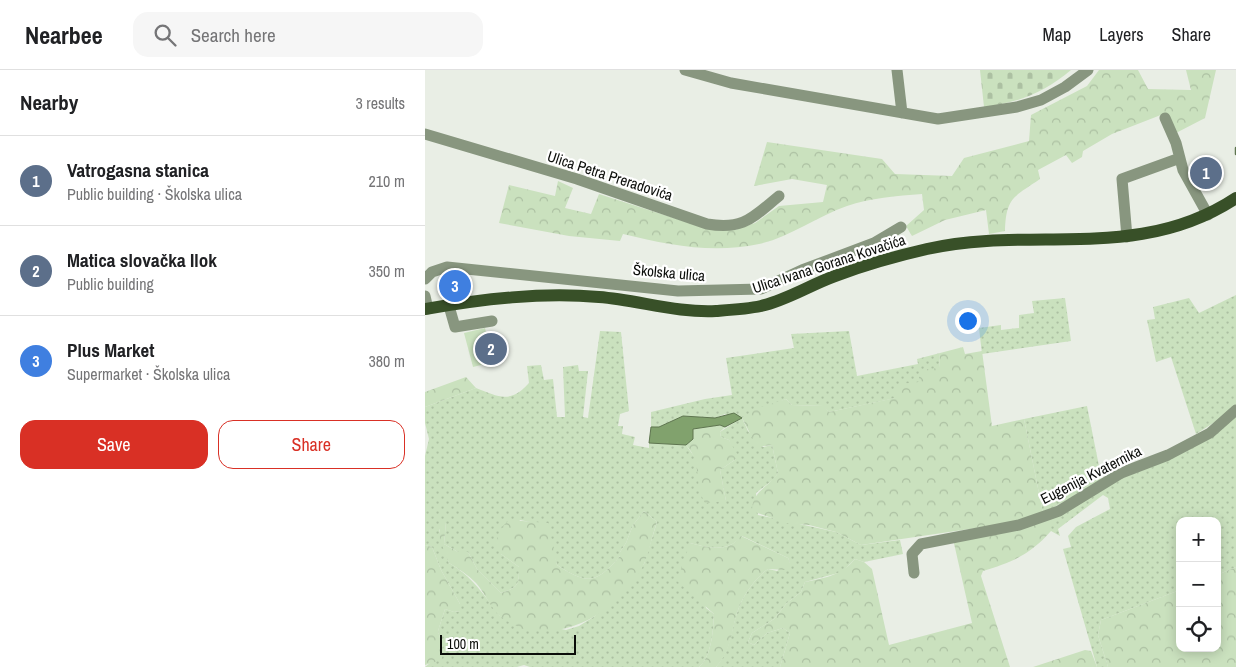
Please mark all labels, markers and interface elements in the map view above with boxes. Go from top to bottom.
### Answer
search box [133,12,483,57]
text: Nearbee [25,19,103,51]
icon: search [151,21,179,49]
text: Search here [191,22,276,48]
text: Map [1043,22,1071,47]
text: Layers [1099,22,1144,47]
text: Share [1172,22,1211,47]
text: Nearby [20,88,78,117]
text: 3 results [355,92,405,114]
street label: Ulica Petra Preradovića [545,145,676,206]
pin: 1 [1190,154,1222,192]
text: Vatrogasna stanica [67,157,209,183]
text: 1 [32,170,40,192]
text: 210 m [369,170,405,192]
text: Public building · Školska ulica [67,183,242,205]
street label: Ulica Ivana Gorana Kovačića [750,229,908,298]
text: Matica slovačka Ilok [67,247,217,273]
street label: Školska ulica [632,259,706,286]
text: 2 [32,260,40,282]
text: 350 m [369,260,405,282]
pin: 3 [439,267,471,305]
text: Public building [67,273,154,295]
your location [955,308,981,334]
pin: 2 [475,330,507,368]
text: Plus Market [67,337,154,363]
text: 3 [32,350,40,372]
text: 380 m [369,350,405,372]
text: Supermarket · Školska ulica [67,363,230,385]
button: Save [20,420,208,469]
button: Share [218,420,405,469]
street label: Eugenija Kvaternika [1037,440,1145,509]
map controls [1176,517,1221,652]
button: + [1176,517,1221,562]
button: − [1176,562,1221,607]
button: locate [1176,607,1221,652]
scale bar [440,632,576,655]
text: 100 m [447,635,479,653]

